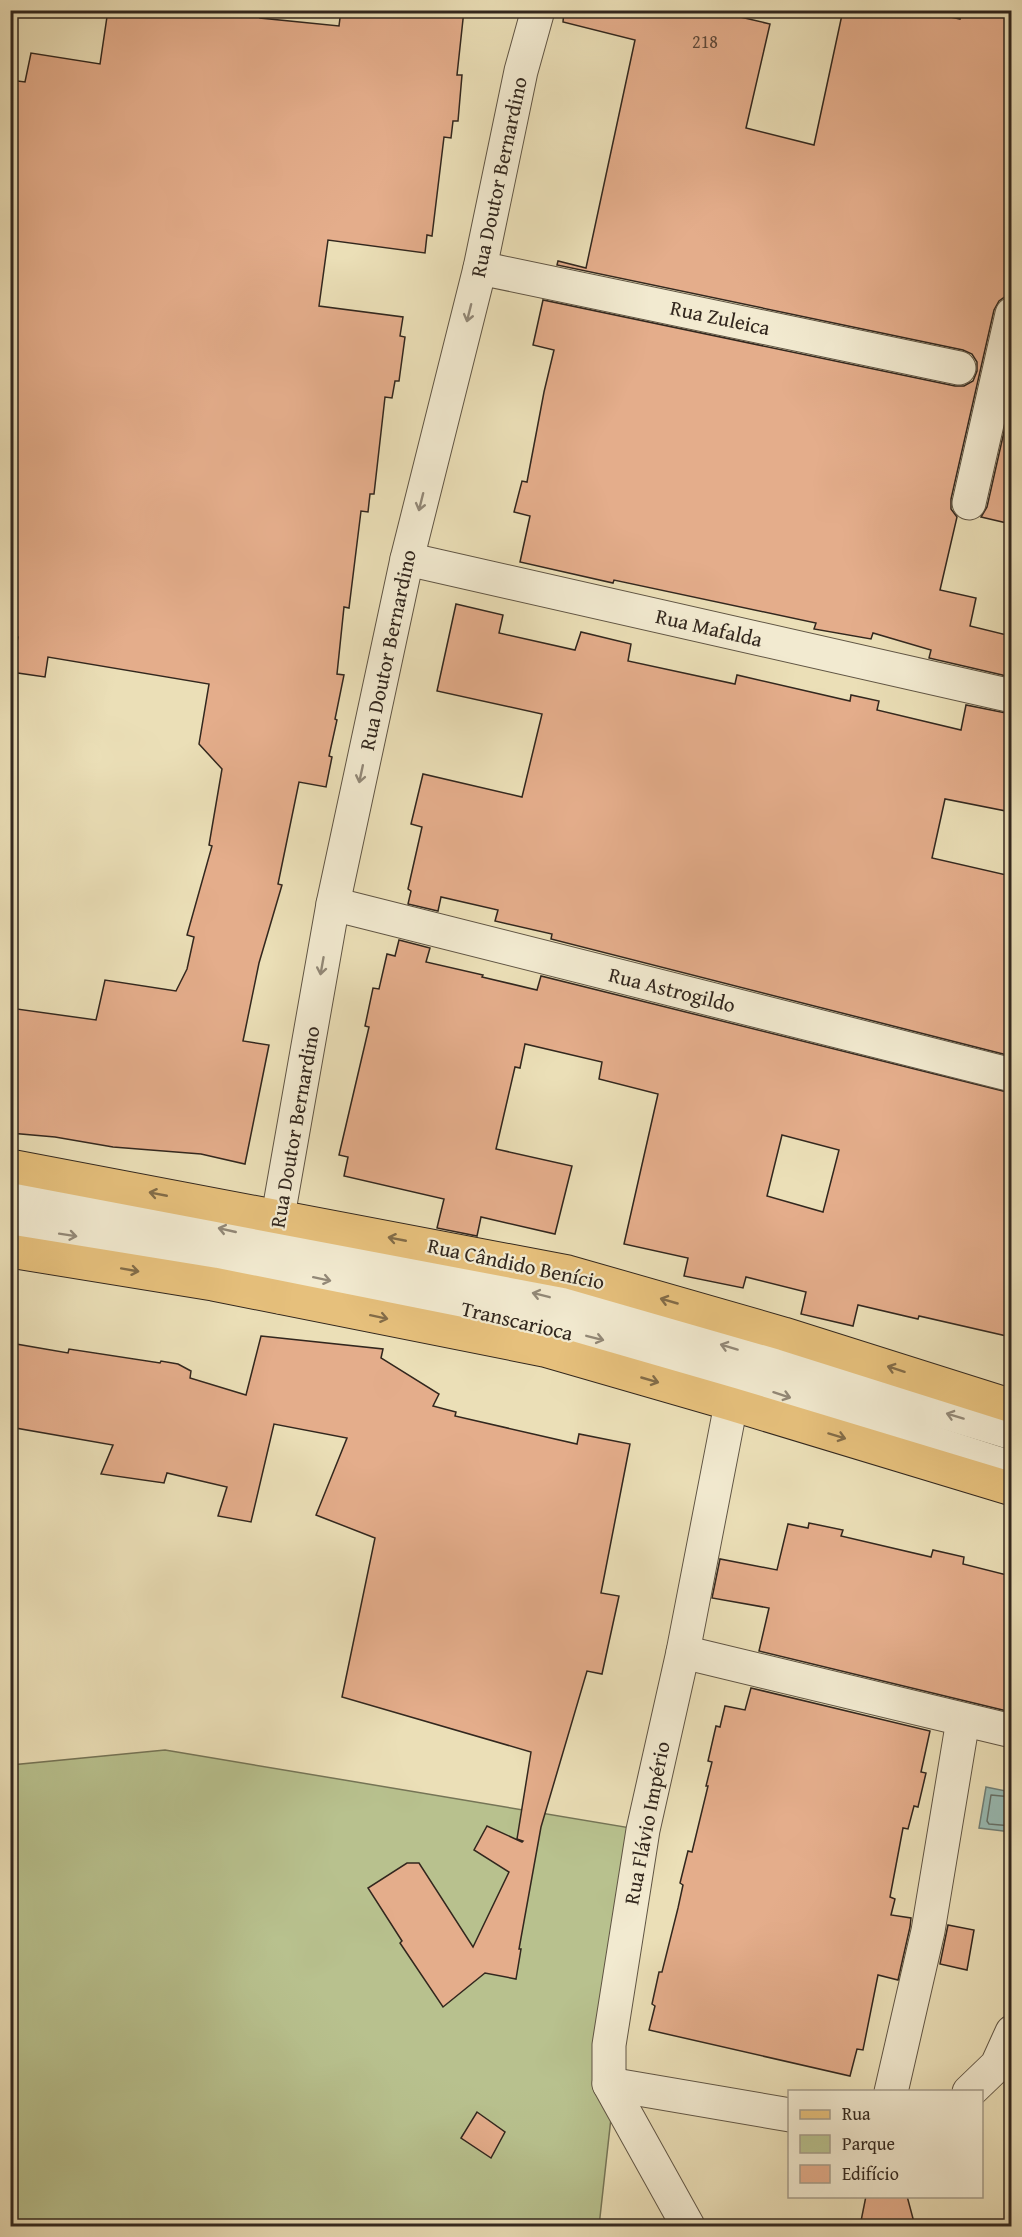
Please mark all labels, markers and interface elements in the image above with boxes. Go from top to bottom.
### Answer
house number: 218 [692,28,718,55]
street label: Rua Doutor Bernardino [462,74,535,280]
street label: Rua Zuleica [667,292,773,343]
one-way arrow [462,303,474,322]
one-way arrow [415,492,427,511]
street label: Rua Doutor Bernardino [351,547,424,753]
street label: Rua Mafalda [653,600,766,655]
one-way arrow [355,764,366,784]
one-way arrow [316,955,327,975]
street label: Rua Astrogildo [605,959,739,1020]
street label: Rua Doutor Bernardino [261,1024,328,1230]
one-way arrow [149,1188,168,1199]
one-way arrow [217,1224,236,1236]
one-way arrow [58,1229,78,1240]
street label: Rua Cândido Benício [425,1230,607,1297]
one-way arrow [388,1233,407,1244]
one-way arrow [120,1265,140,1276]
one-way arrow [312,1274,332,1285]
one-way arrow [532,1289,551,1301]
street label: Transcarioca [458,1293,576,1348]
one-way arrow [660,1294,679,1306]
one-way arrow [369,1312,388,1323]
one-way arrow [585,1333,604,1345]
one-way arrow [720,1341,739,1352]
one-way arrow [887,1363,906,1374]
one-way arrow [640,1375,659,1386]
one-way arrow [772,1390,791,1401]
one-way arrow [946,1410,965,1421]
one-way arrow [827,1431,846,1442]
street label: Rua Flávio Império [615,1739,678,1907]
legend [788,2090,983,2198]
text: Rua [842,2100,871,2127]
text: Parque [842,2130,895,2157]
text: Edifício [842,2160,899,2187]

